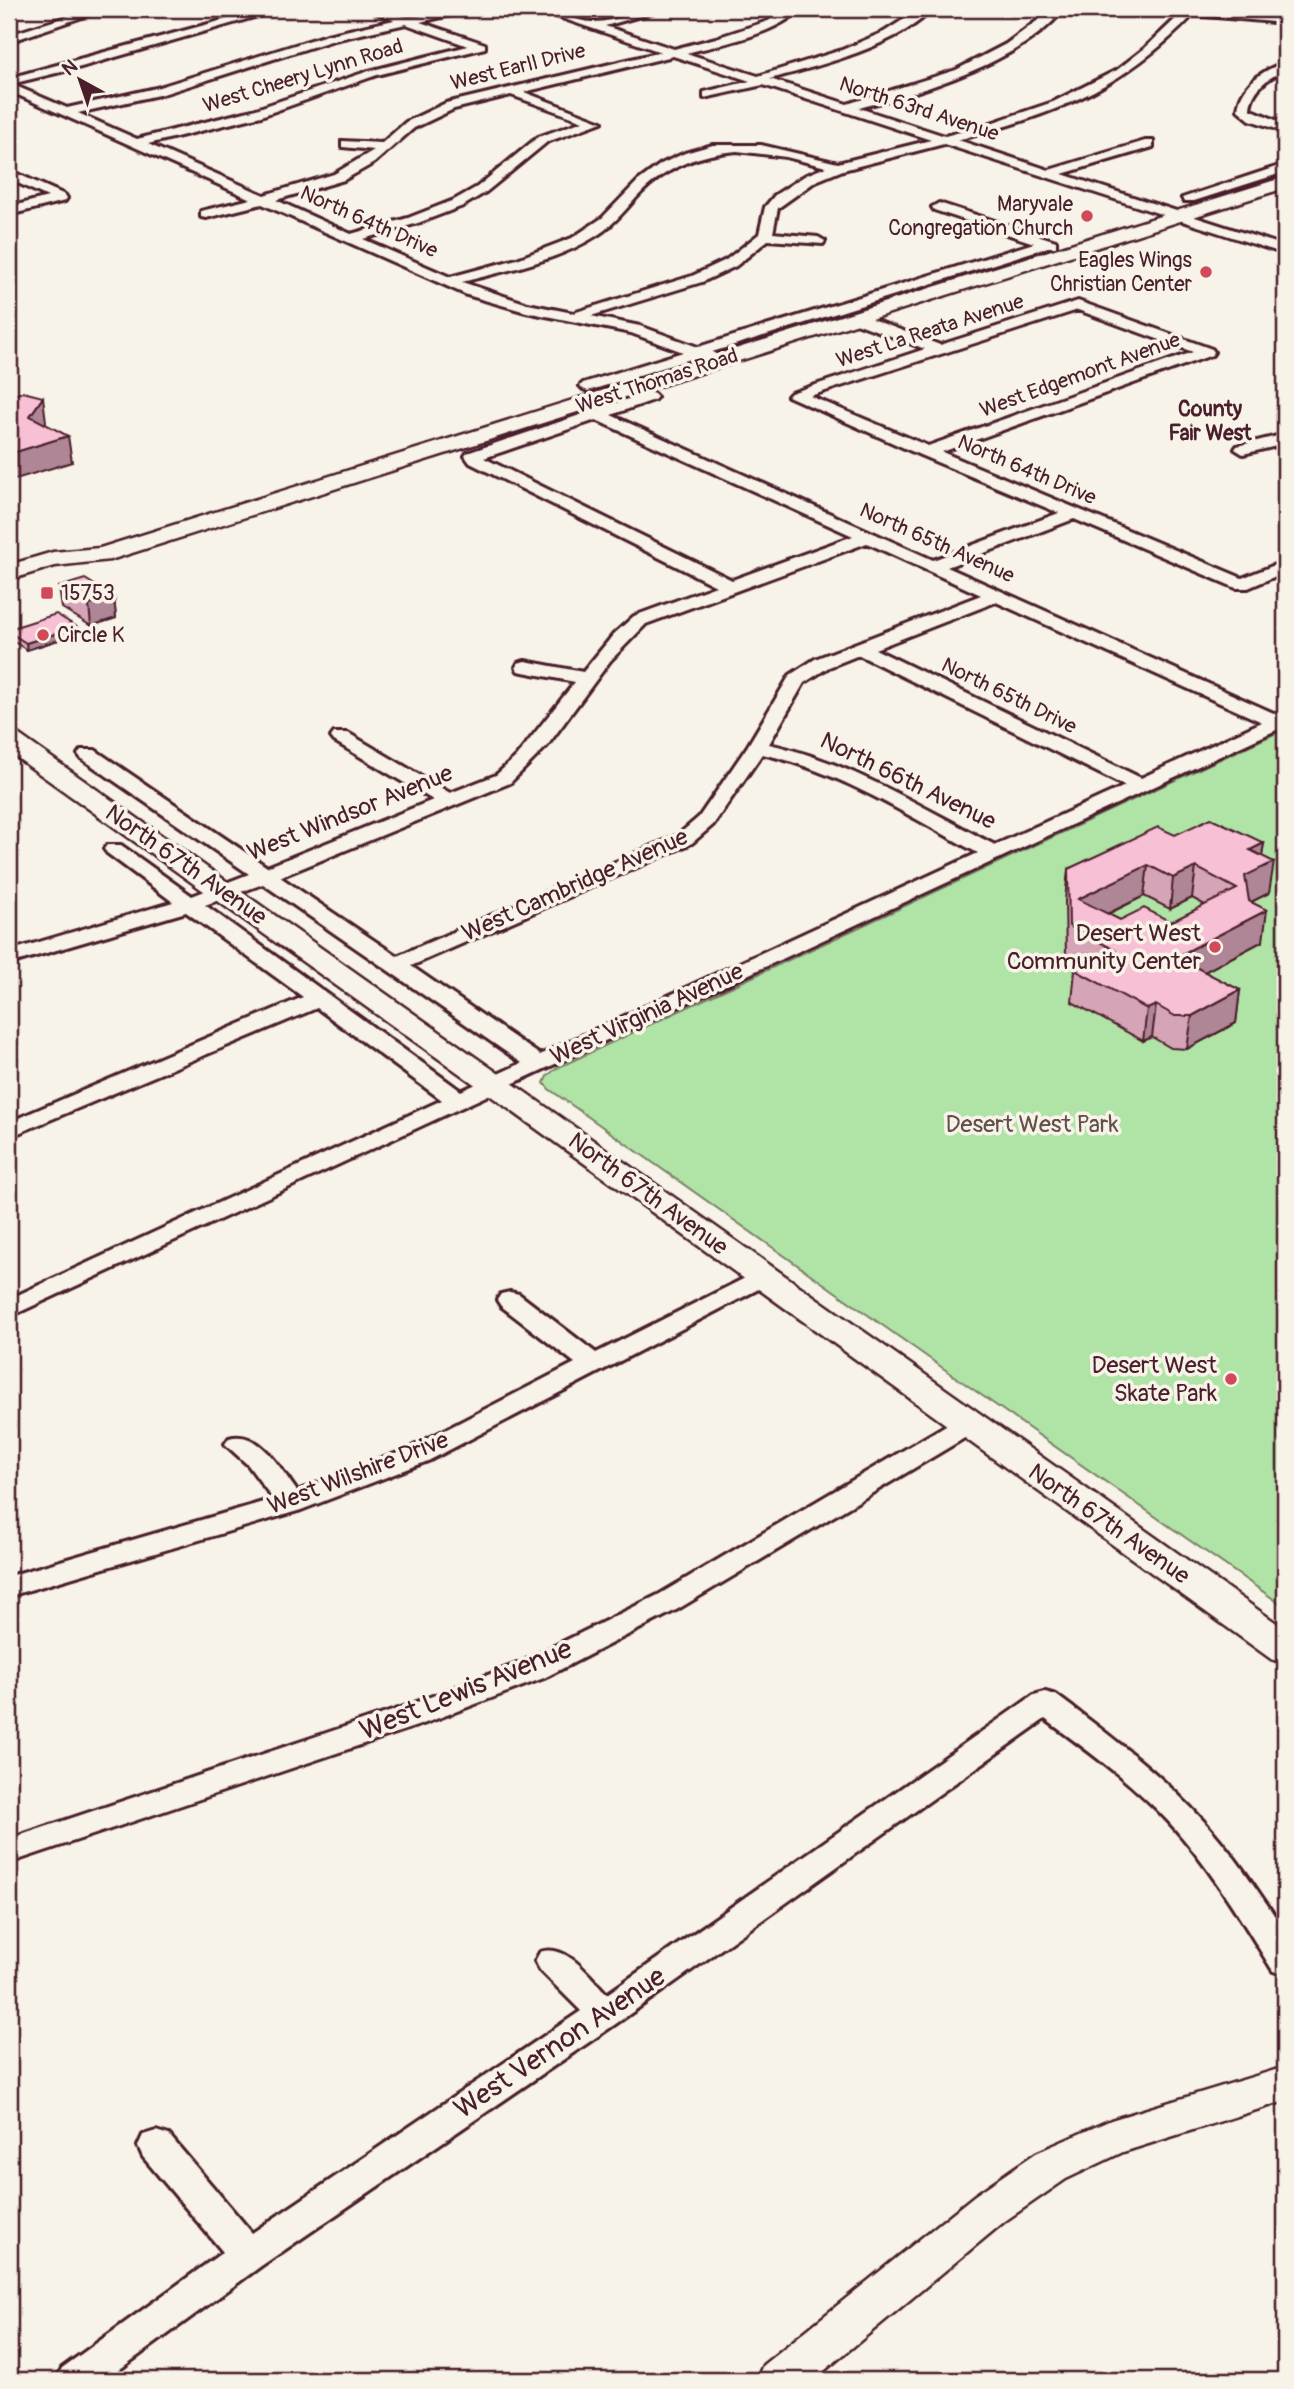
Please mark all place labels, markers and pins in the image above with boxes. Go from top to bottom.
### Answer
place label: Maryvale Congregation Church [888,191,1074,242]
marker: Maryvale Congregation Church [1079,208,1095,224]
place label: Eagles Wings Christian Center [1050,247,1193,298]
marker: Eagles Wings Christian Center [1198,264,1214,280]
place label: 15753 [61,580,115,607]
marker: 15753 [39,585,55,601]
place label: Circle K [57,622,125,649]
marker: Circle K [35,627,51,643]
place label: Desert West Community Center [1007,919,1201,976]
marker: Desert West Community Center [1207,939,1223,955]
place label: Desert West Skate Park [1091,1351,1217,1408]
marker: Desert West Skate Park [1223,1371,1239,1387]

